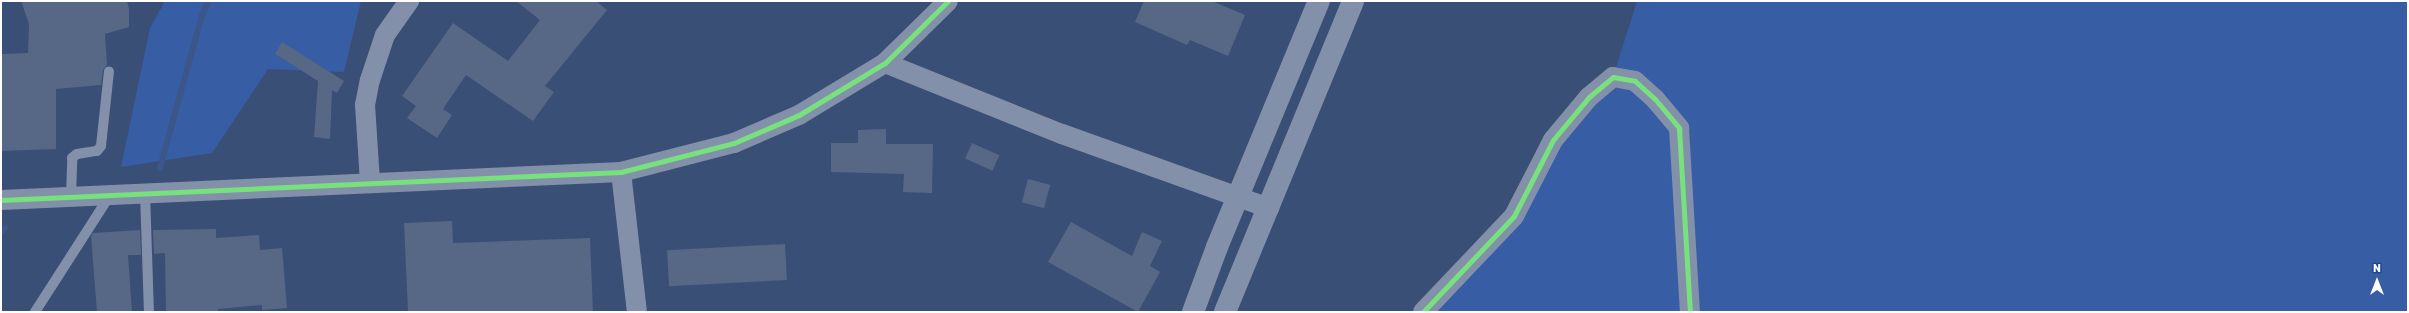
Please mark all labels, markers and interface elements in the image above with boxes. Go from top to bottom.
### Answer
north arrow [2357,261,2397,301]
text: N [2373,262,2381,275]

